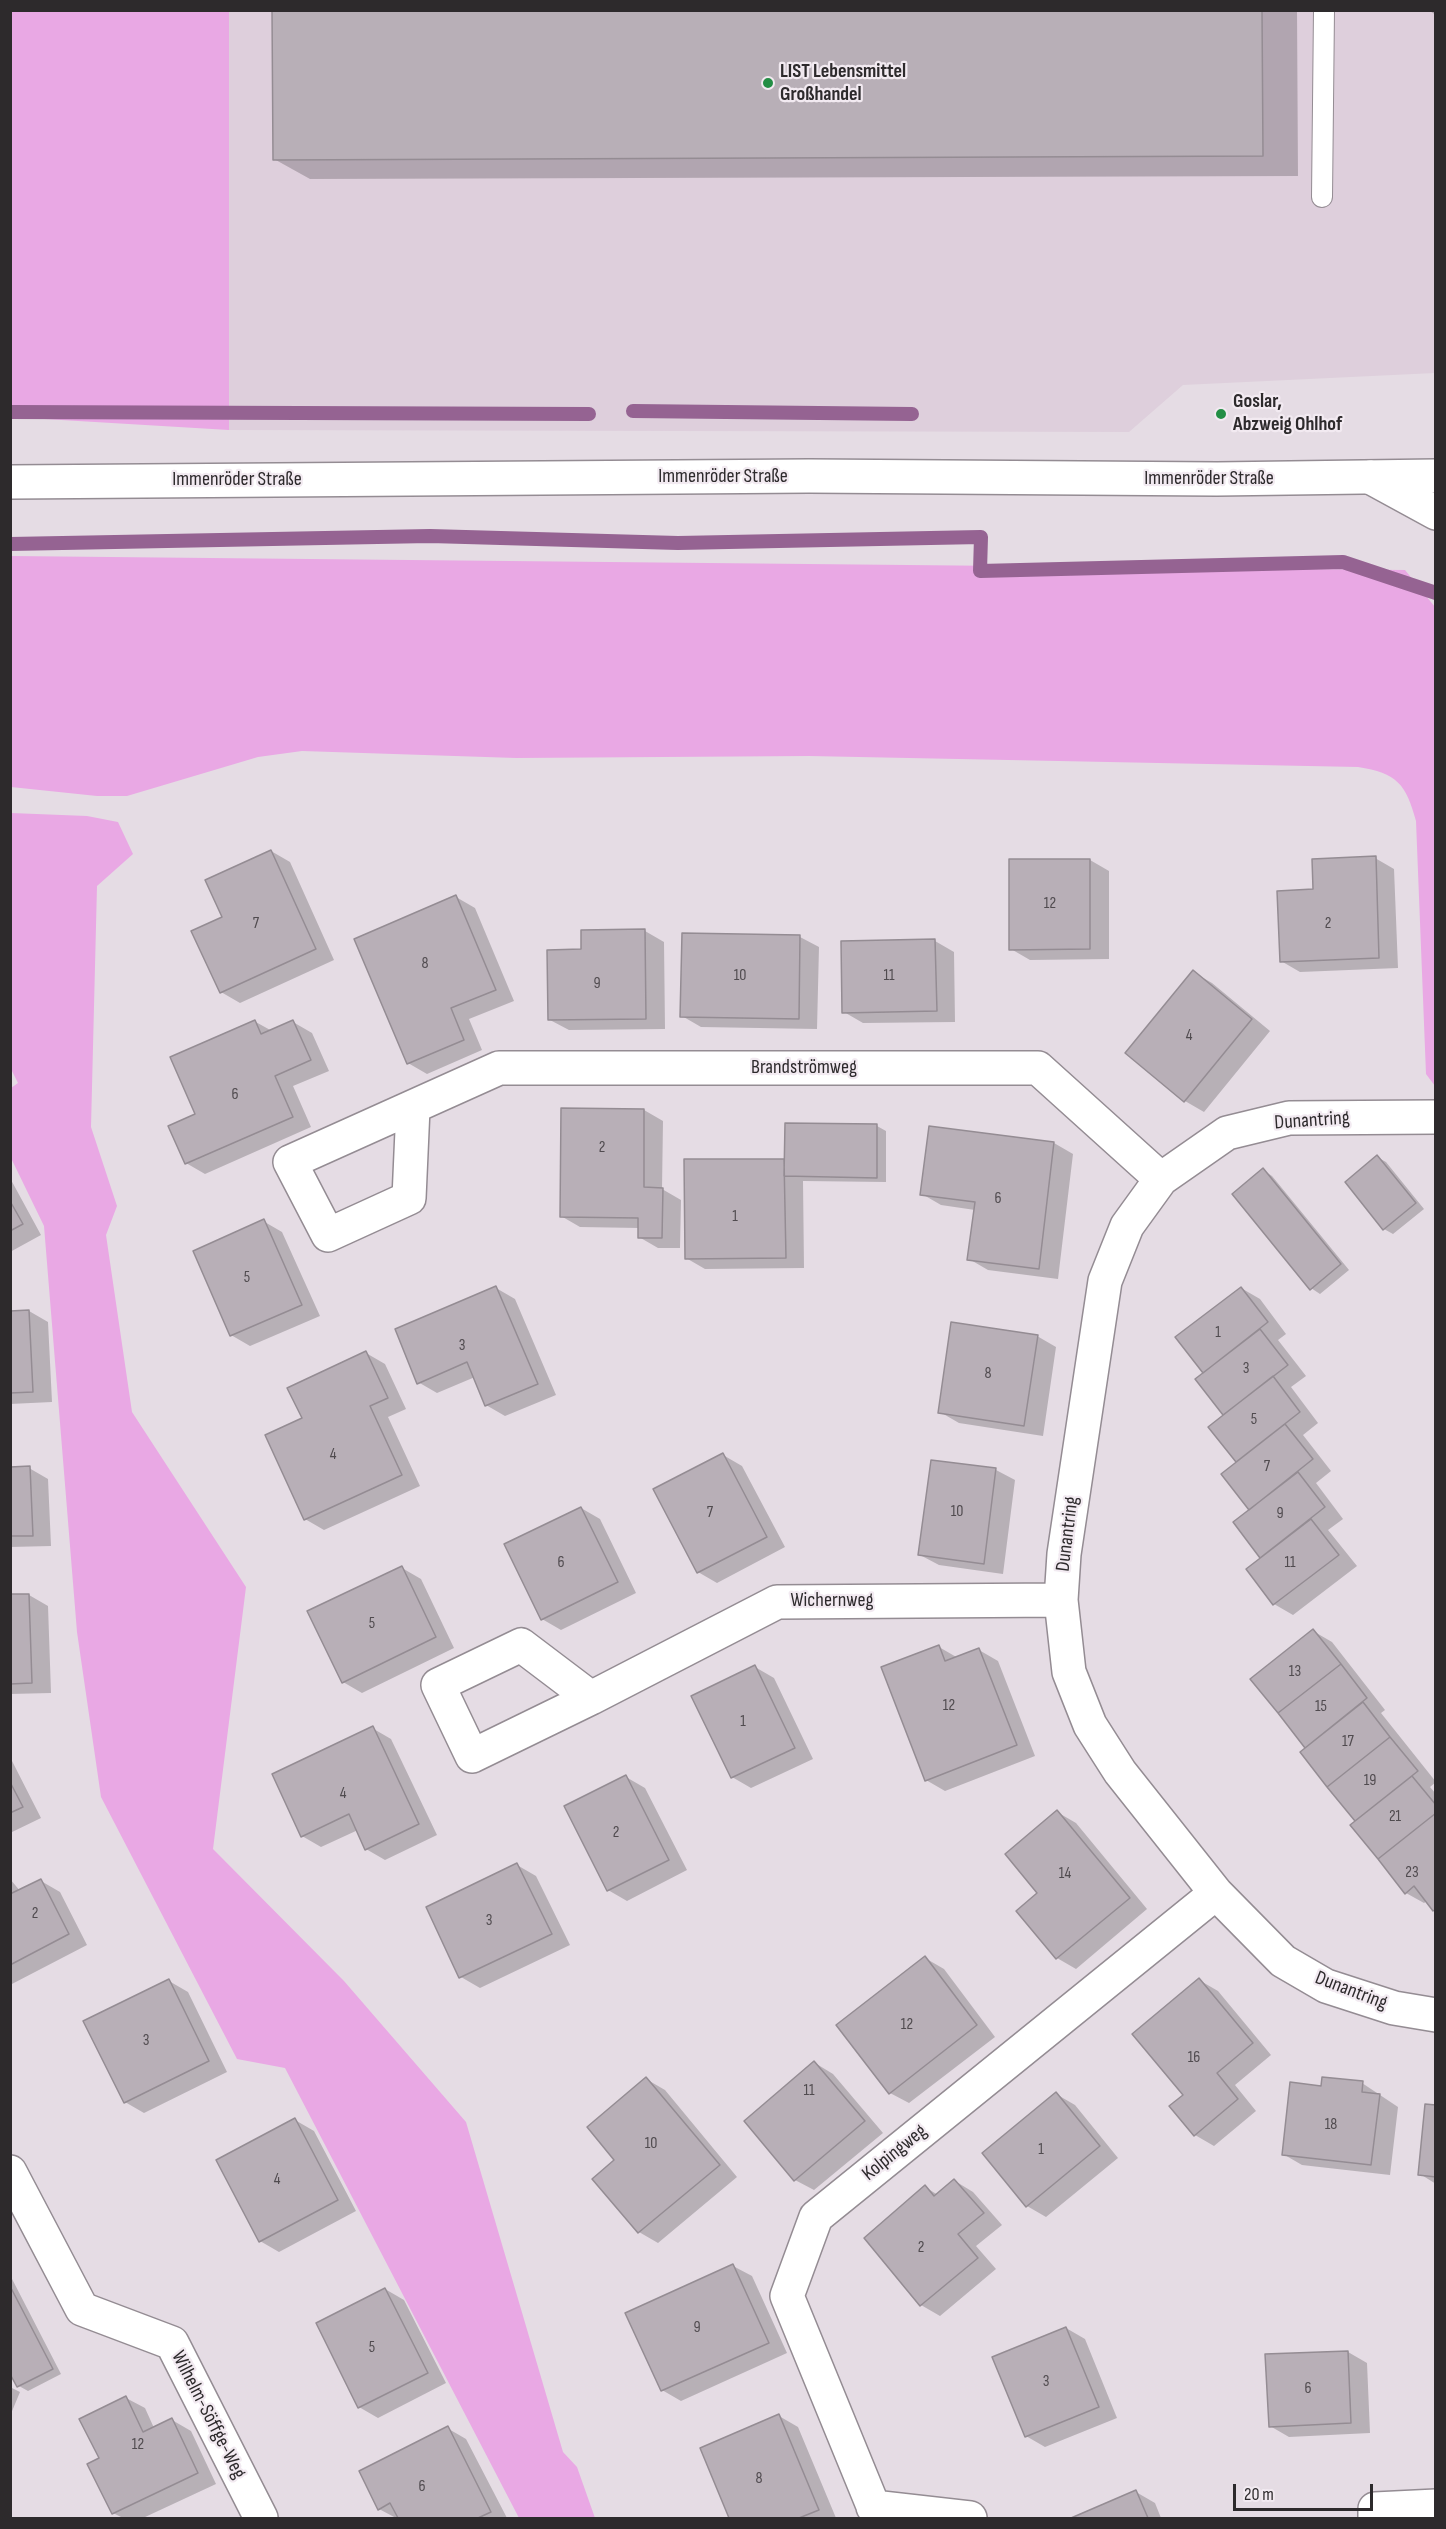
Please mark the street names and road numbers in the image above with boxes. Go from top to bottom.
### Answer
street label: Immenröder Straße [658,465,788,489]
street label: Immenröder Straße [1144,467,1274,491]
street label: Immenröder Straße [172,468,302,492]
street label: Brandströmweg [751,1056,857,1080]
street label: Dunantring [1274,1106,1350,1136]
street label: Dunantring [1052,1495,1084,1573]
street label: Wichernweg [791,1589,873,1613]
street label: Dunantring [1312,1966,1390,2016]
street label: Kolpingweg [858,2120,932,2186]
street label: Wilhelm-Söffge-Weg [165,2347,251,2483]

